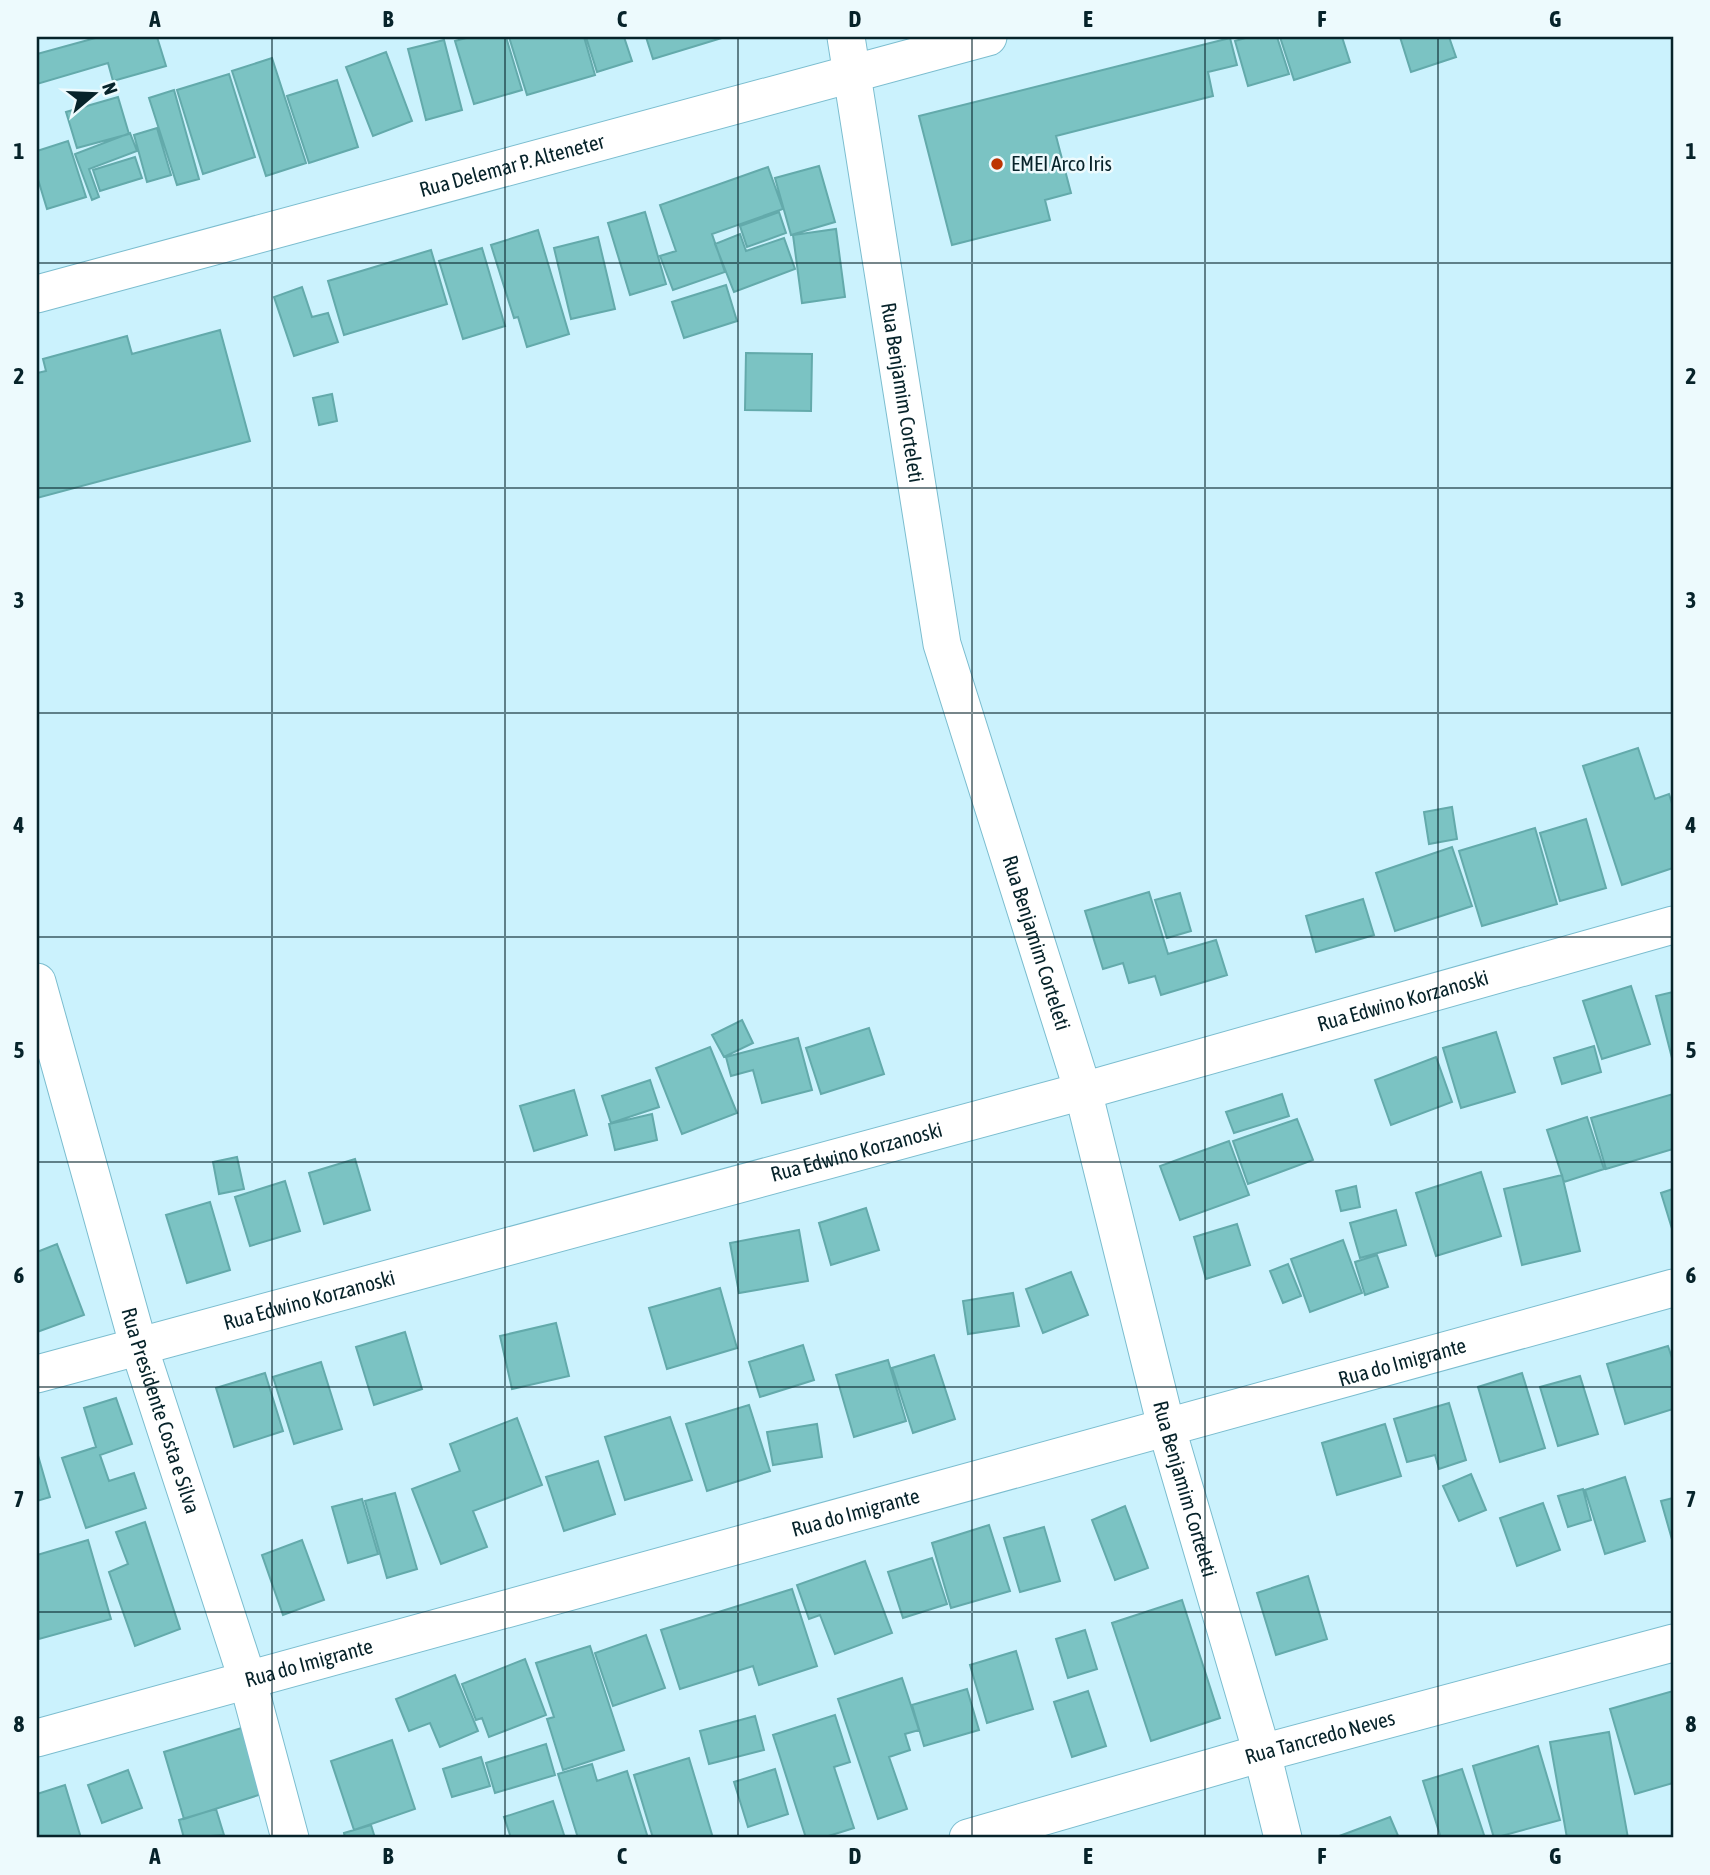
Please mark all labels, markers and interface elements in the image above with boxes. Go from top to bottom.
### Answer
text: A [148,6,161,32]
text: B [383,6,394,32]
text: C [617,6,628,32]
text: D [849,6,862,32]
text: E [1083,6,1093,32]
text: F [1317,6,1327,32]
text: G [1549,6,1561,32]
north arrow [60,60,130,130]
text: N [98,80,122,97]
street label: Rua Delemar P. Alteneter [417,128,608,201]
text: 1 [14,138,25,164]
text: 1 [1686,138,1697,164]
place label: EMEI Arco Iris [1011,151,1112,175]
marker: EMEI Arco Iris [989,156,1005,172]
street label: Rua Benjamim Corteleti [877,301,929,484]
text: 2 [14,363,24,389]
text: 2 [1686,363,1696,389]
text: 3 [14,587,24,613]
text: 3 [1686,587,1696,613]
text: 4 [13,812,25,838]
text: 4 [1685,812,1697,838]
street label: Rua Benjamim Corteleti [998,852,1076,1033]
street label: Rua Edwino Korzanoski [1314,965,1491,1036]
text: 5 [14,1037,25,1063]
text: 5 [1686,1037,1697,1063]
street label: Rua Edwino Korzanoski [768,1117,945,1186]
text: 6 [14,1262,25,1288]
text: 6 [1686,1262,1697,1288]
street label: Rua Edwino Korzanoski [220,1265,397,1334]
street label: Rua Presidente Costa e Silva [117,1305,205,1516]
street label: Rua do Imigrante [1335,1332,1469,1391]
street label: Rua Benjamim Corteleti [1149,1398,1223,1579]
street label: Rua do Imigrante [789,1483,922,1541]
text: 7 [14,1486,24,1512]
text: 7 [1686,1486,1696,1512]
street label: Rua do Imigrante [242,1633,375,1691]
street label: Rua Tancredo Neves [1242,1705,1397,1768]
text: 8 [14,1711,25,1737]
text: 8 [1686,1711,1697,1737]
text: A [148,1843,161,1869]
text: B [383,1843,394,1869]
text: C [617,1843,628,1869]
text: D [849,1843,862,1869]
text: E [1083,1843,1093,1869]
text: F [1317,1843,1327,1869]
text: G [1549,1843,1561,1869]

